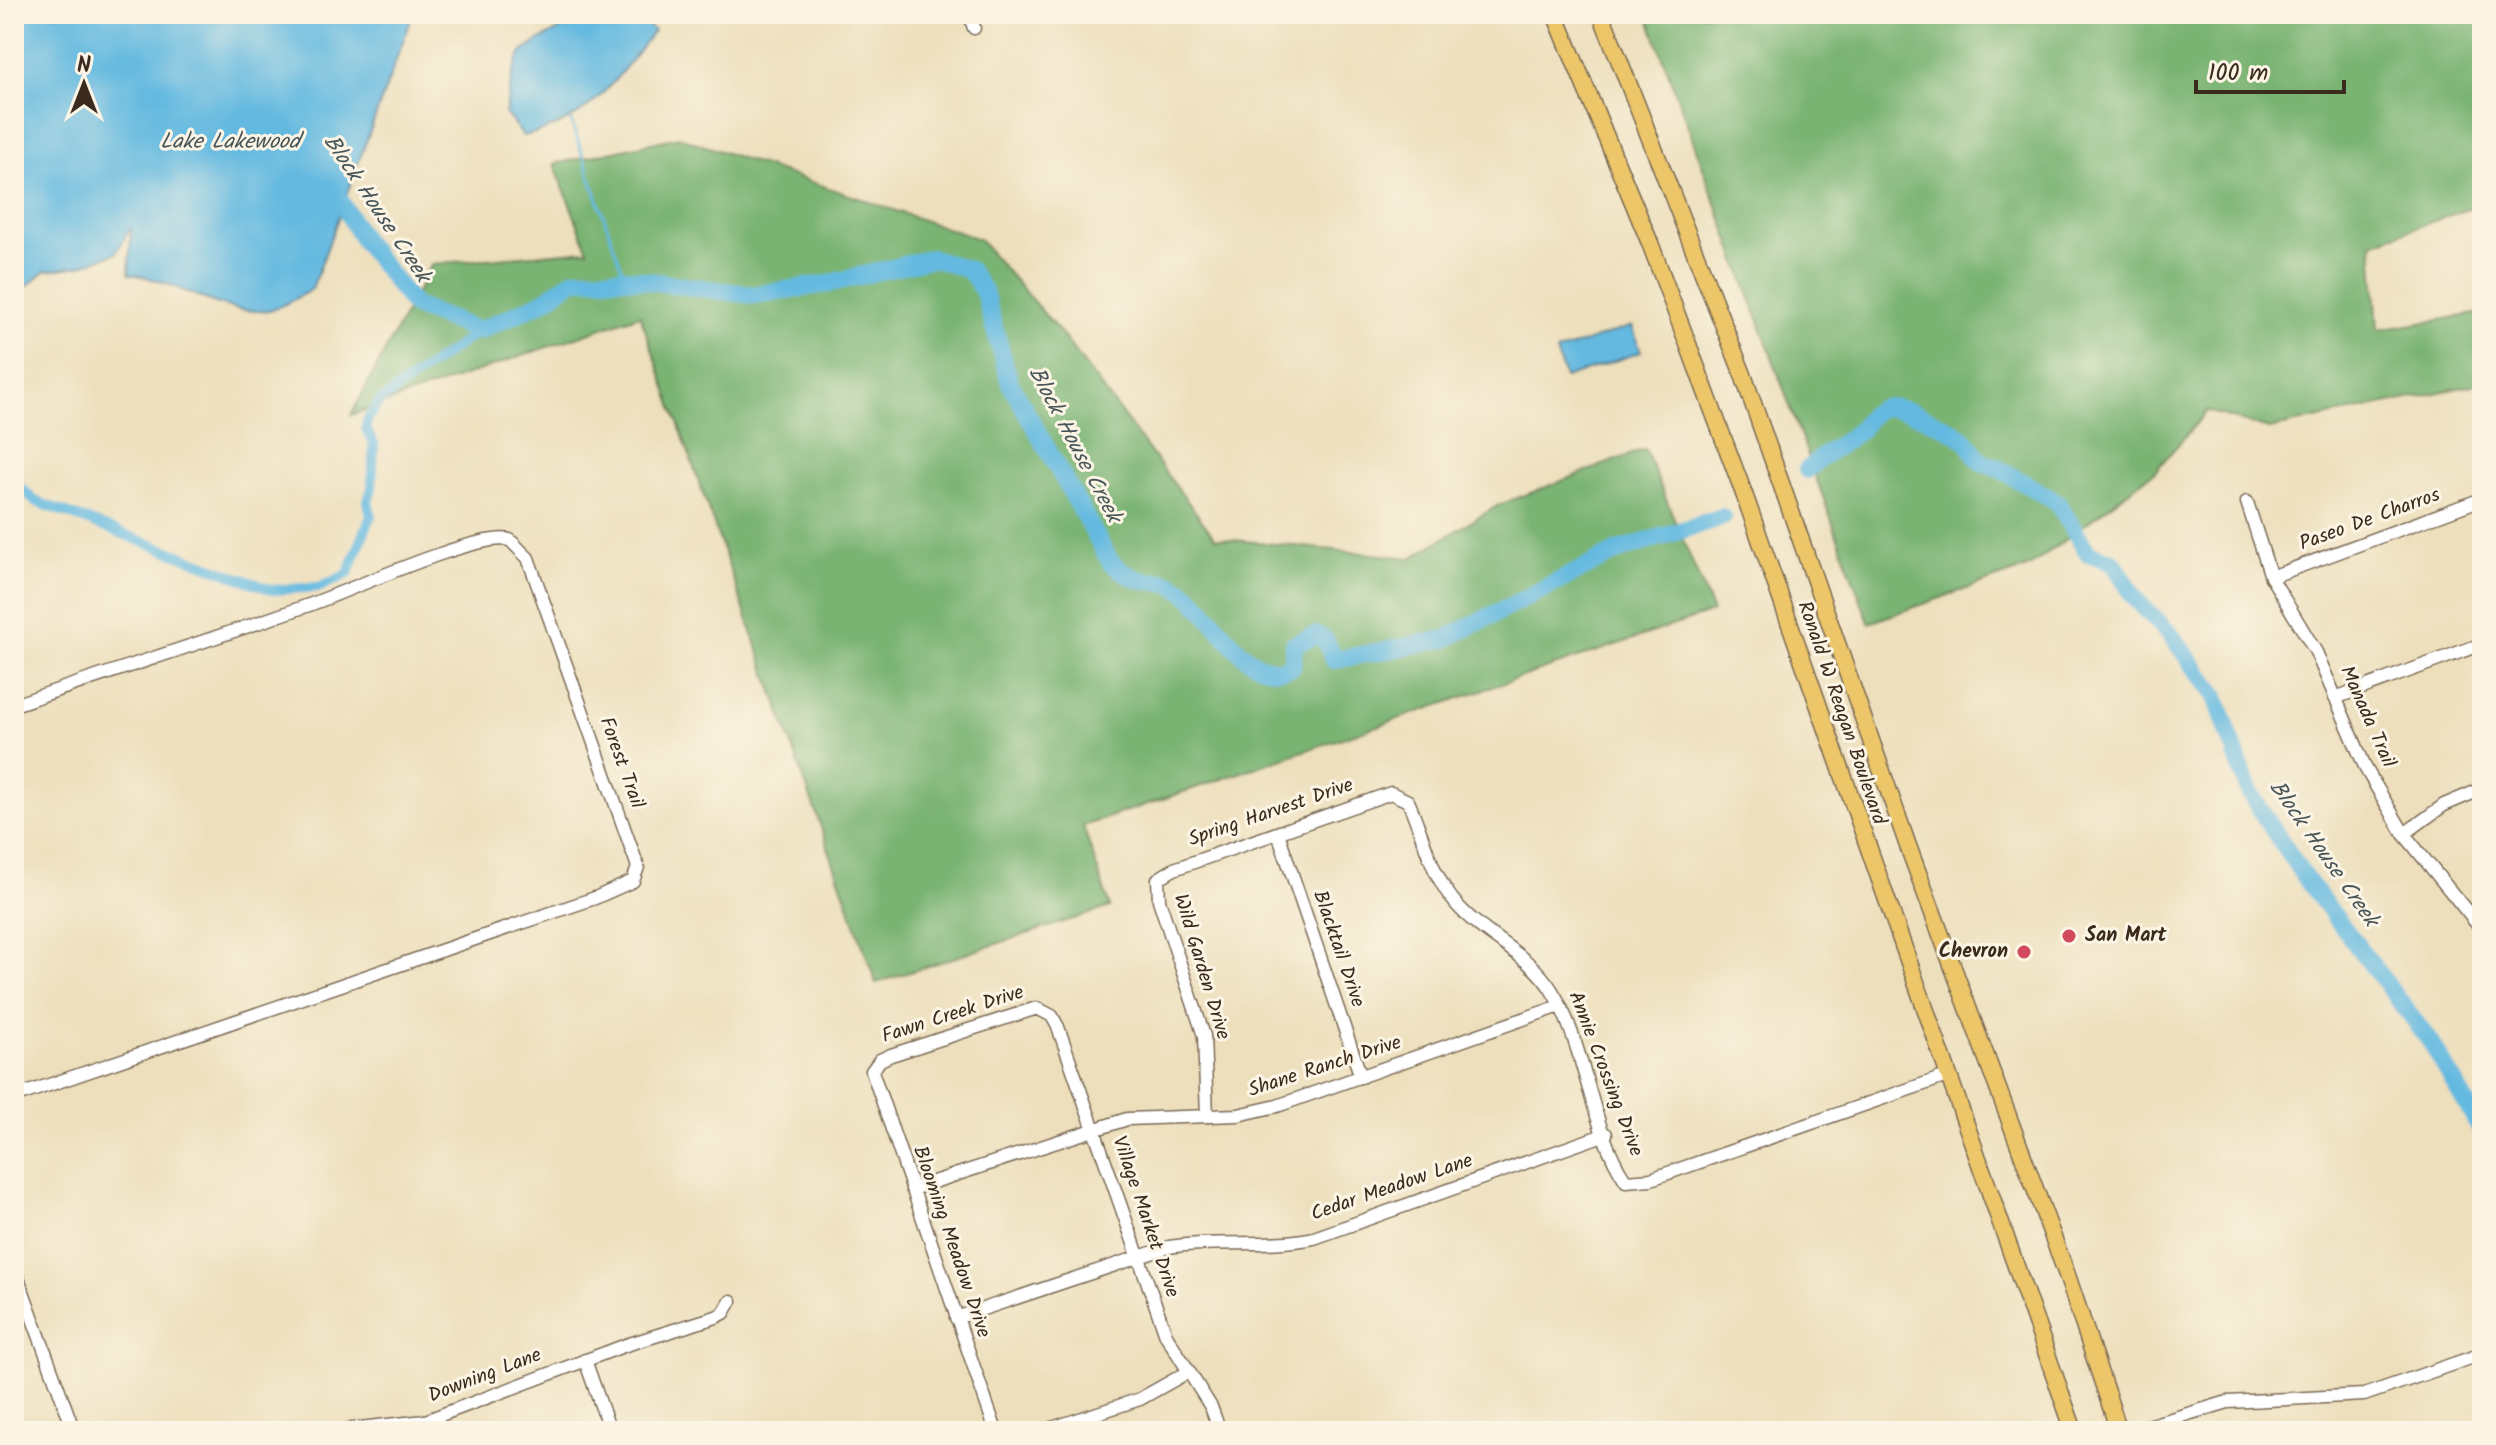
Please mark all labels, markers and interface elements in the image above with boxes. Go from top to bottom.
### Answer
north arrow [44,44,124,124]
scale bar [2196,44,2344,94]
text: N [77,49,91,84]
text: 100 m [2208,54,2268,93]
water label: Lake Lakewood [160,125,305,160]
water label: Block House Creek [313,128,441,293]
water label: Block House Creek [1018,361,1132,533]
street label: Paseo De Charros [2295,480,2445,560]
street label: Ronald W Reagan Boulevard [1788,597,1895,830]
street label: Manada Trail [2330,661,2404,773]
street label: Forest Trail [590,713,652,814]
street label: Spring Harvest Drive [1184,770,1358,856]
water label: Block House Creek [2259,773,2389,938]
street label: Blacktail Drive [1303,886,1373,1012]
street label: Wild Garden Drive [1164,890,1238,1044]
place label: San Mart [2085,920,2168,952]
marker: San Mart [2060,927,2078,945]
place label: Chevron [1939,936,2008,968]
marker: Chevron [2015,943,2033,961]
street label: Fawn Creek Drive [878,977,1028,1053]
street label: Annie Crossing Drive [1559,987,1651,1161]
street label: Shane Ranch Drive [1244,1027,1406,1107]
street label: Village Market Drive [1102,1132,1188,1302]
street label: Blooming Meadow Drive [903,1142,999,1342]
street label: Cedar Meadow Lane [1307,1145,1477,1231]
street label: Downing Lane [424,1340,546,1412]

